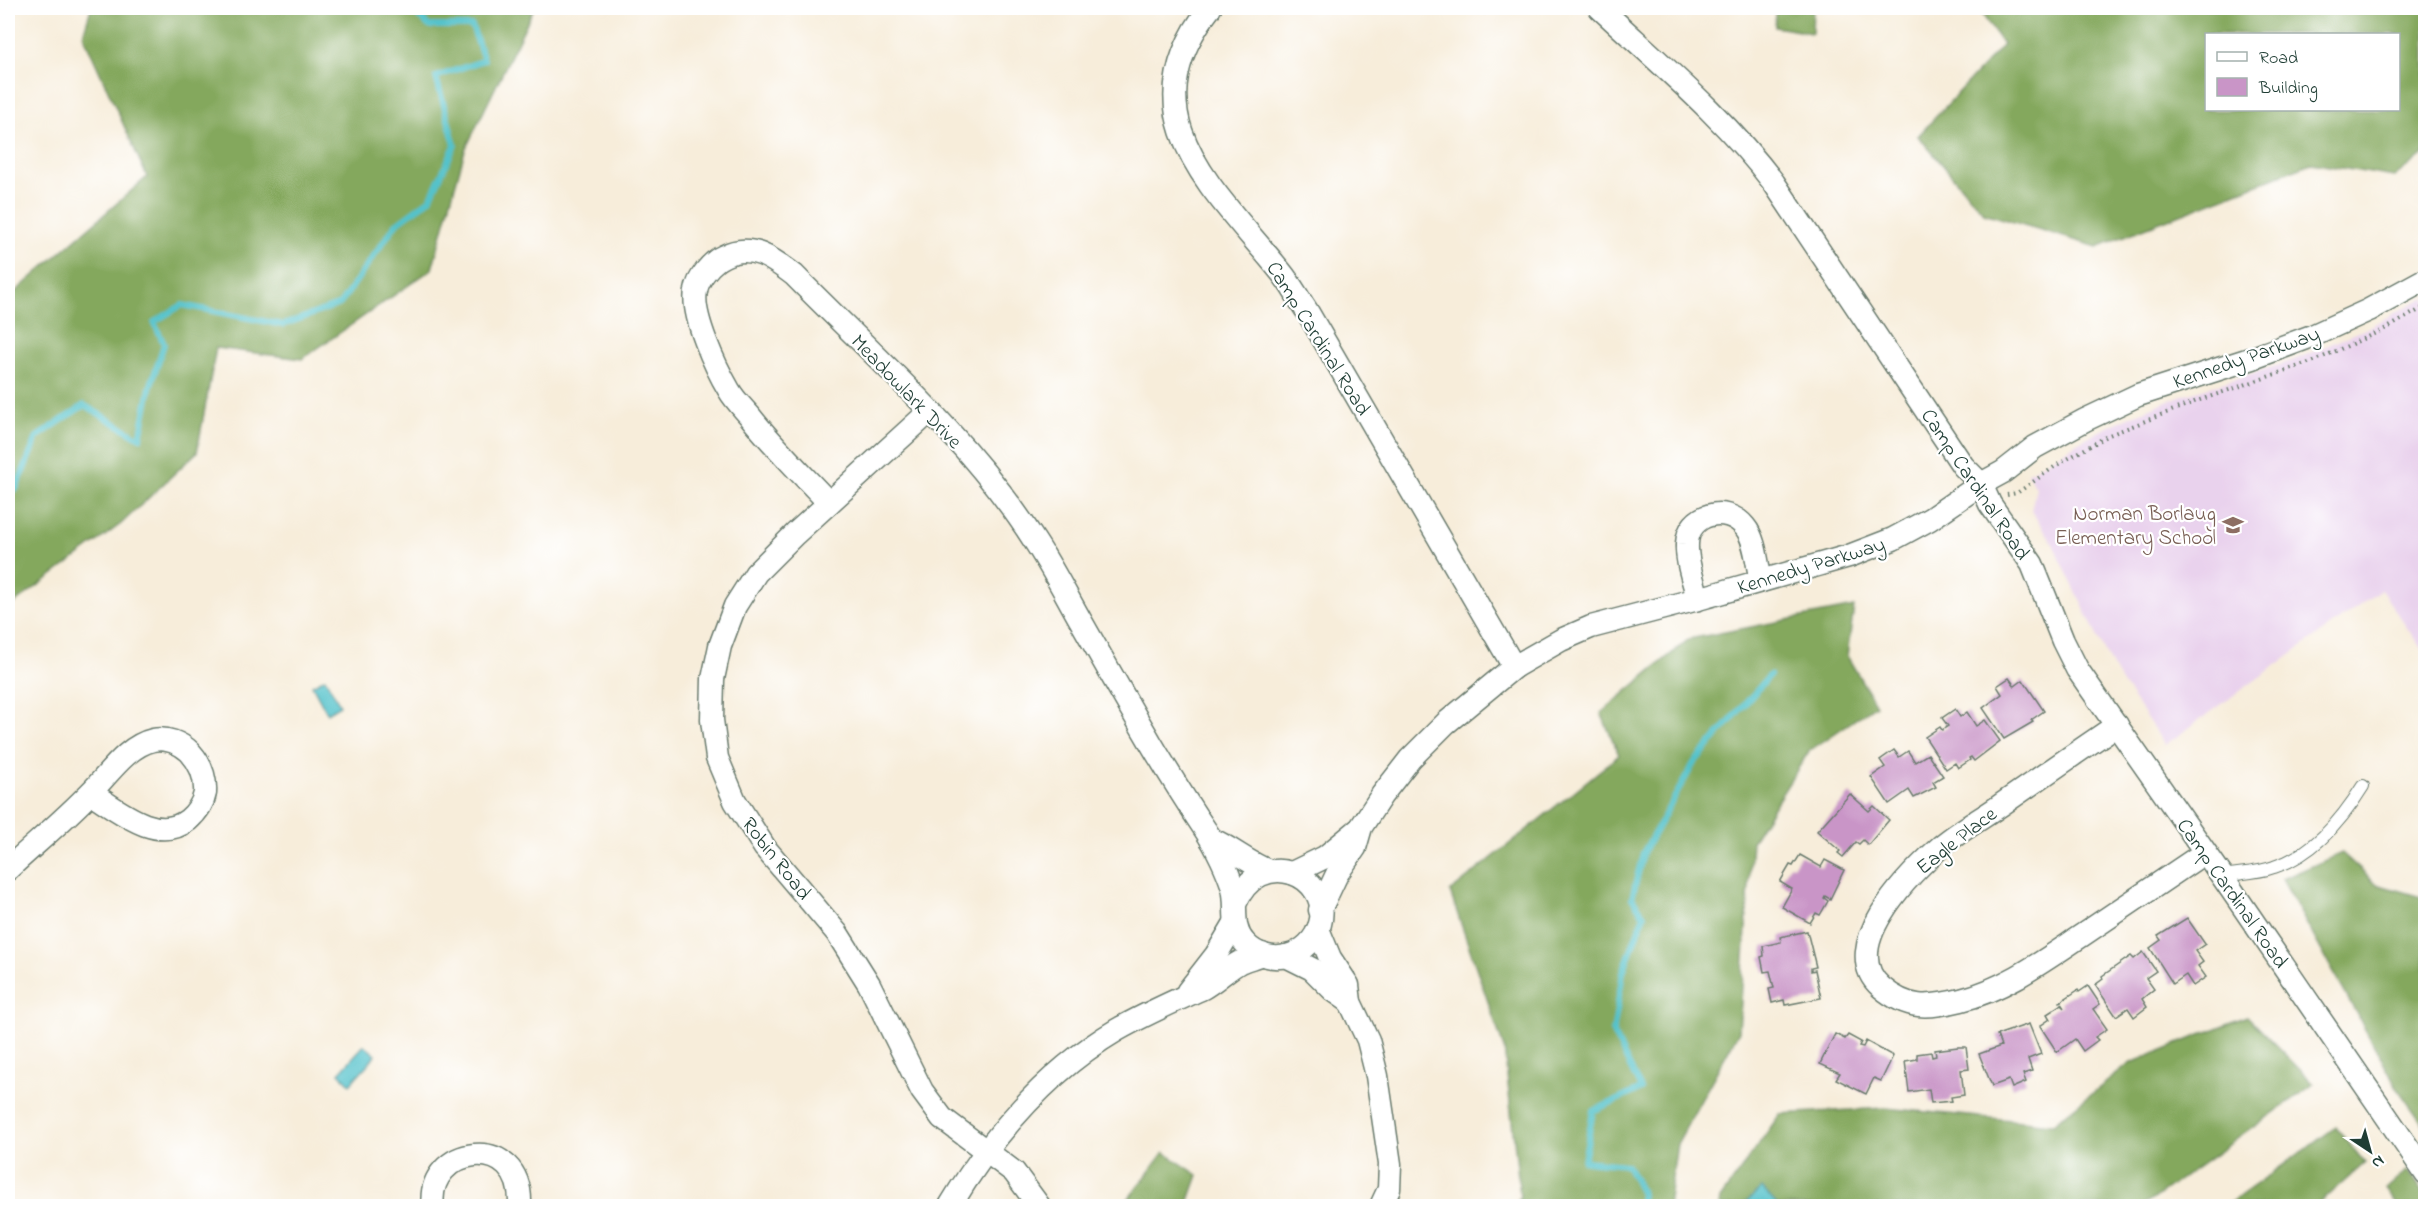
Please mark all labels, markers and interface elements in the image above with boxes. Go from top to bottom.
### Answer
legend [2205,33,2400,111]
text: Road [2259,46,2298,72]
text: Building [2258,76,2318,103]
street label: Camp Cardinal Road [1258,256,1377,422]
street label: Kennedy Parkway [2169,320,2325,400]
street label: Meadowlark Drive [843,328,969,457]
street label: Camp Cardinal Road [1912,403,2036,567]
place label: Norman Borlaug Elementary School [2055,500,2216,556]
school or university icon: Norman Borlaug Elementary School [2221,513,2245,537]
street label: Kennedy Parkway [1734,530,1890,606]
street label: Eagle Place [1910,800,2006,884]
street label: Robin Road [733,811,818,907]
street label: Camp Cardinal Road [2168,813,2295,975]
north arrow [2340,1121,2400,1181]
text: N [2366,1149,2389,1175]

